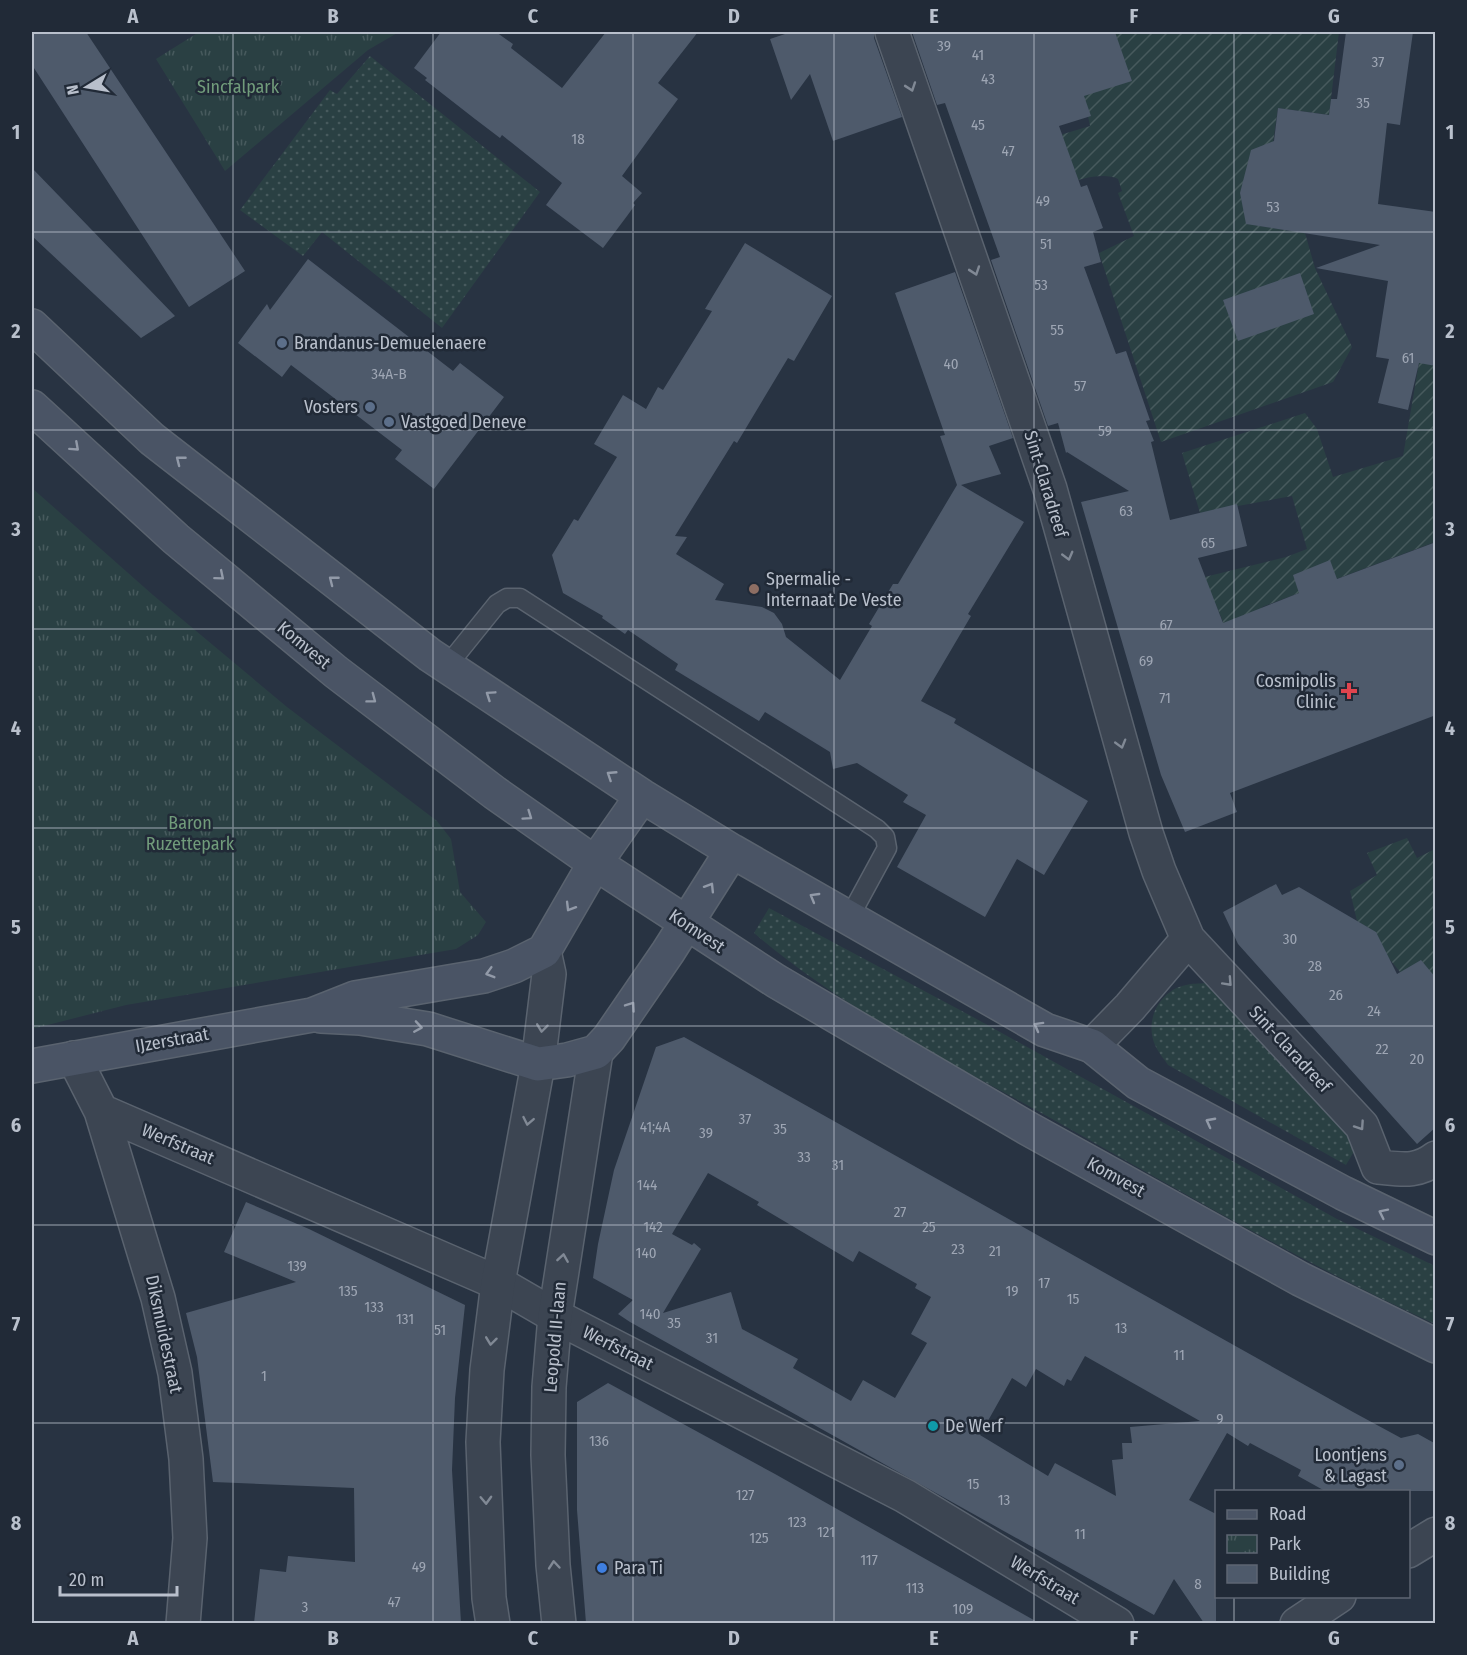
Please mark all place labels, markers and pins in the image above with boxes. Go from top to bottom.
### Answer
place label: Brandanus-Demuelenaere [294,332,486,354]
marker: Brandanus-Demuelenaere [275,336,289,350]
place label: Vosters [304,396,358,418]
marker: Vosters [363,400,377,414]
place label: Vastgoed Deneve [401,411,526,433]
marker: Vastgoed Deneve [382,415,396,429]
place label: Spermalie - Internaat De Veste [766,568,902,611]
marker: Spermalie - Internaat De Veste [747,582,761,596]
place label: Cosmipolis Clinic [1256,670,1336,713]
marker: Cosmipolis Clinic [1340,682,1358,700]
place label: De Werf [945,1415,1004,1437]
marker: De Werf [926,1419,940,1433]
place label: Loontjens & Lagast [1315,1444,1387,1487]
marker: Loontjens & Lagast [1392,1458,1406,1472]
place label: Para Ti [614,1557,663,1579]
marker: Para Ti [595,1561,609,1575]

